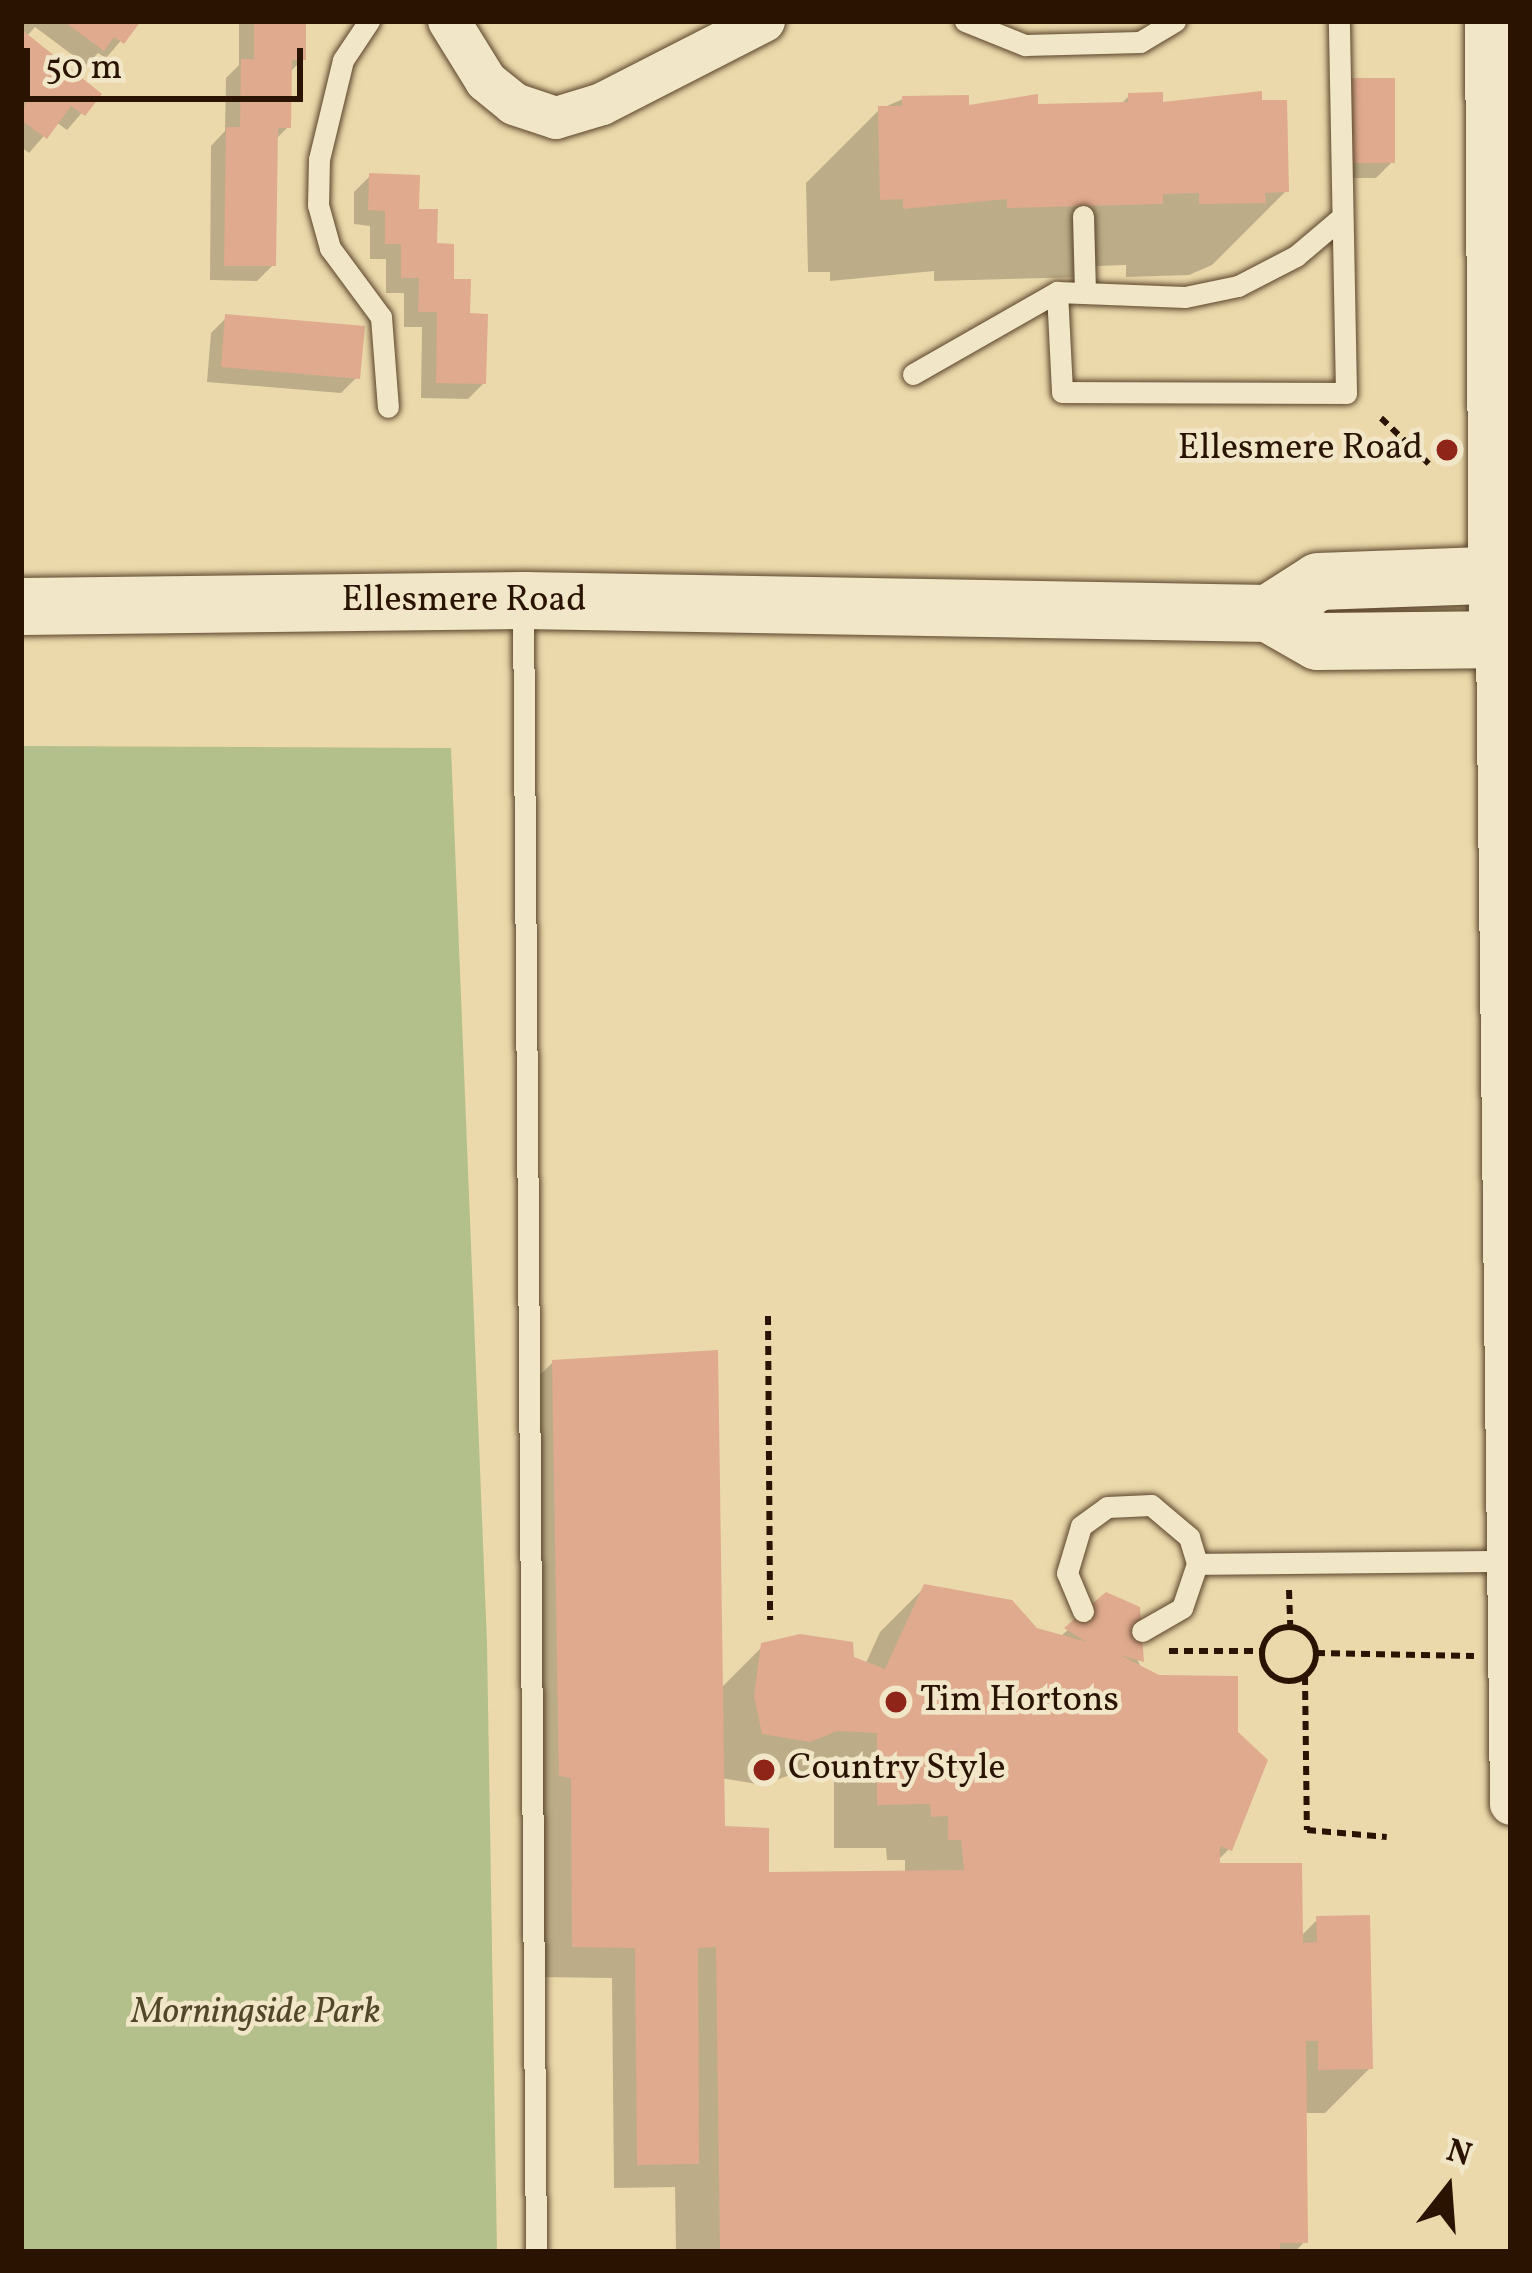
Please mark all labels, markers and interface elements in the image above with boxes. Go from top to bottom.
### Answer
scale bar [30,24,309,98]
text: 50 m [45,44,122,94]
place label: Ellesmere Road [1178,428,1423,472]
marker: Ellesmere Road [1434,437,1460,463]
street label: Ellesmere Road [341,580,587,624]
place label: Tim Hortons [920,1680,1119,1724]
marker: Tim Hortons [883,1689,909,1715]
place label: Country Style [788,1748,1007,1792]
marker: Country Style [751,1757,777,1783]
park label: Morningside Park [131,1992,381,2036]
north arrow [1388,2129,1508,2249]
text: N [1440,2129,1477,2180]

